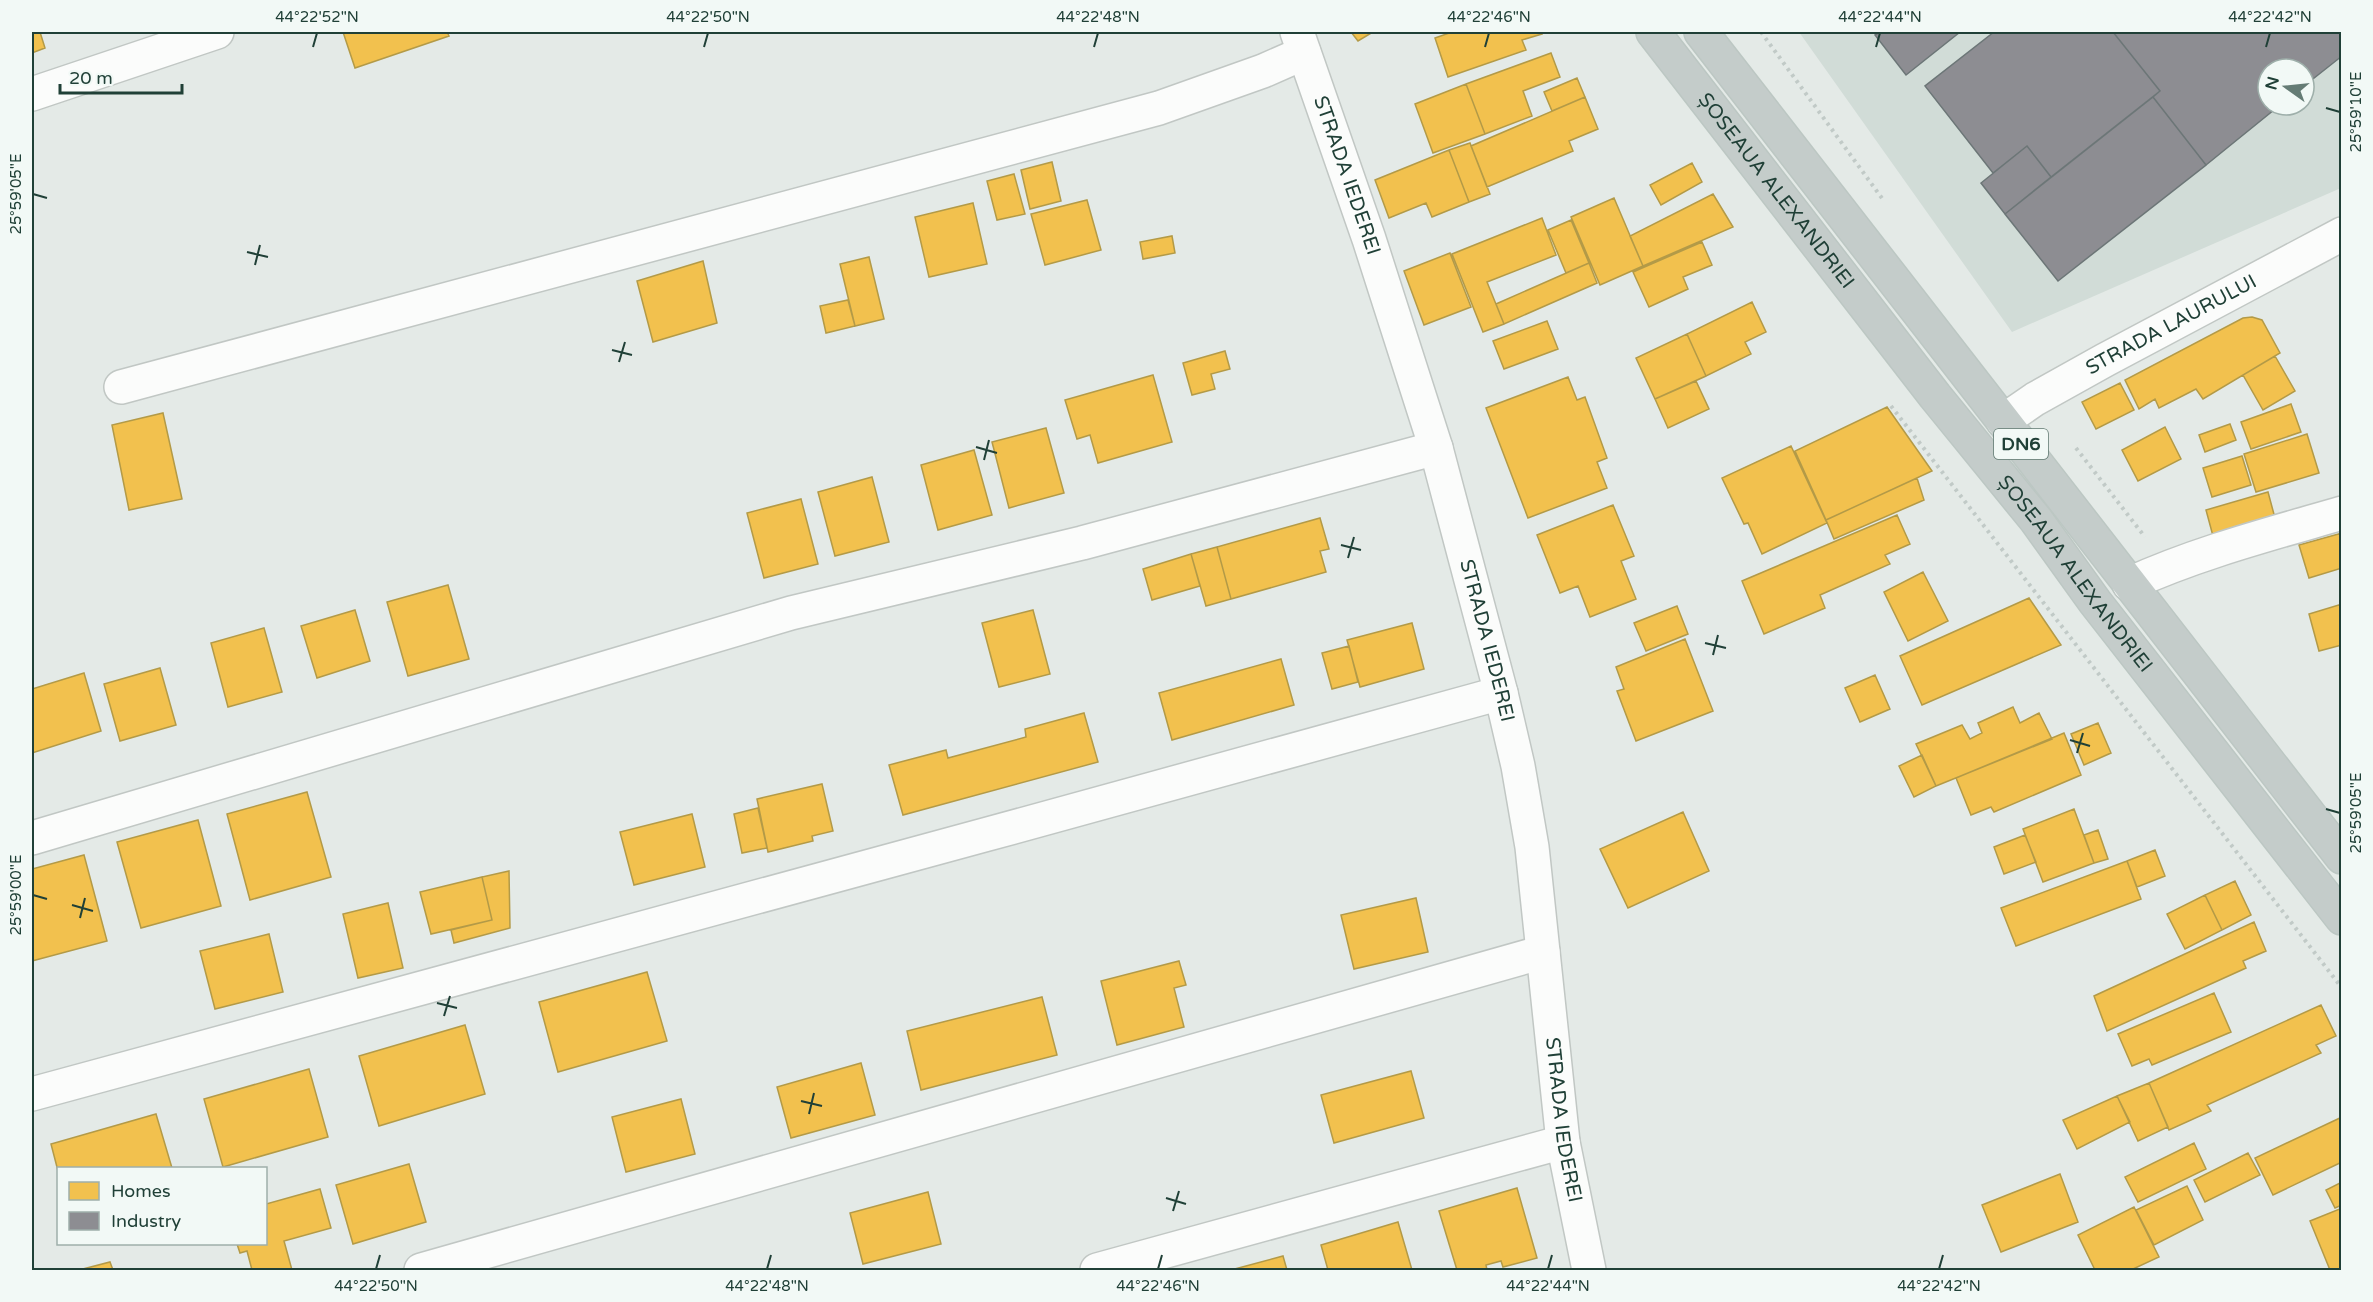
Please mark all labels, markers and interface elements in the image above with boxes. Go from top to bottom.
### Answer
text: 44°22'52"N [275,8,359,26]
text: 44°22'50"N [666,8,750,26]
text: 44°22'48"N [1056,8,1140,26]
text: 44°22'46"N [1447,8,1531,26]
text: 44°22'44"N [1838,8,1922,26]
text: 44°22'42"N [2228,8,2312,26]
scale bar [60,57,182,95]
north arrow [2256,57,2316,117]
text: 20 m [69,67,113,89]
text: 25°59'10"E [2347,72,2365,152]
text: N [2261,75,2284,92]
street label: ȘOSEAUA ALEXANDRIEI [1693,88,1859,293]
street label: STRADA IEDEREI [1308,93,1385,258]
text: 25°59'05"E [7,154,25,234]
street label: STRADA LAURULUI [2082,270,2261,380]
road number: DN6 [1994,429,2048,459]
street label: ȘOSEAUA ALEXANDRIEI [1993,471,2157,677]
street label: STRADA IEDEREI [1454,557,1519,724]
text: 25°59'05"E [2347,773,2365,853]
text: 25°59'00"E [7,855,25,935]
street label: STRADA IEDEREI [1540,1036,1587,1205]
legend [57,1167,267,1245]
text: Homes [111,1180,171,1202]
text: Industry [111,1210,182,1232]
text: 44°22'50"N [334,1277,418,1295]
text: 44°22'48"N [725,1277,809,1295]
text: 44°22'46"N [1116,1277,1200,1295]
text: 44°22'44"N [1506,1277,1590,1295]
text: 44°22'42"N [1897,1277,1981,1295]

